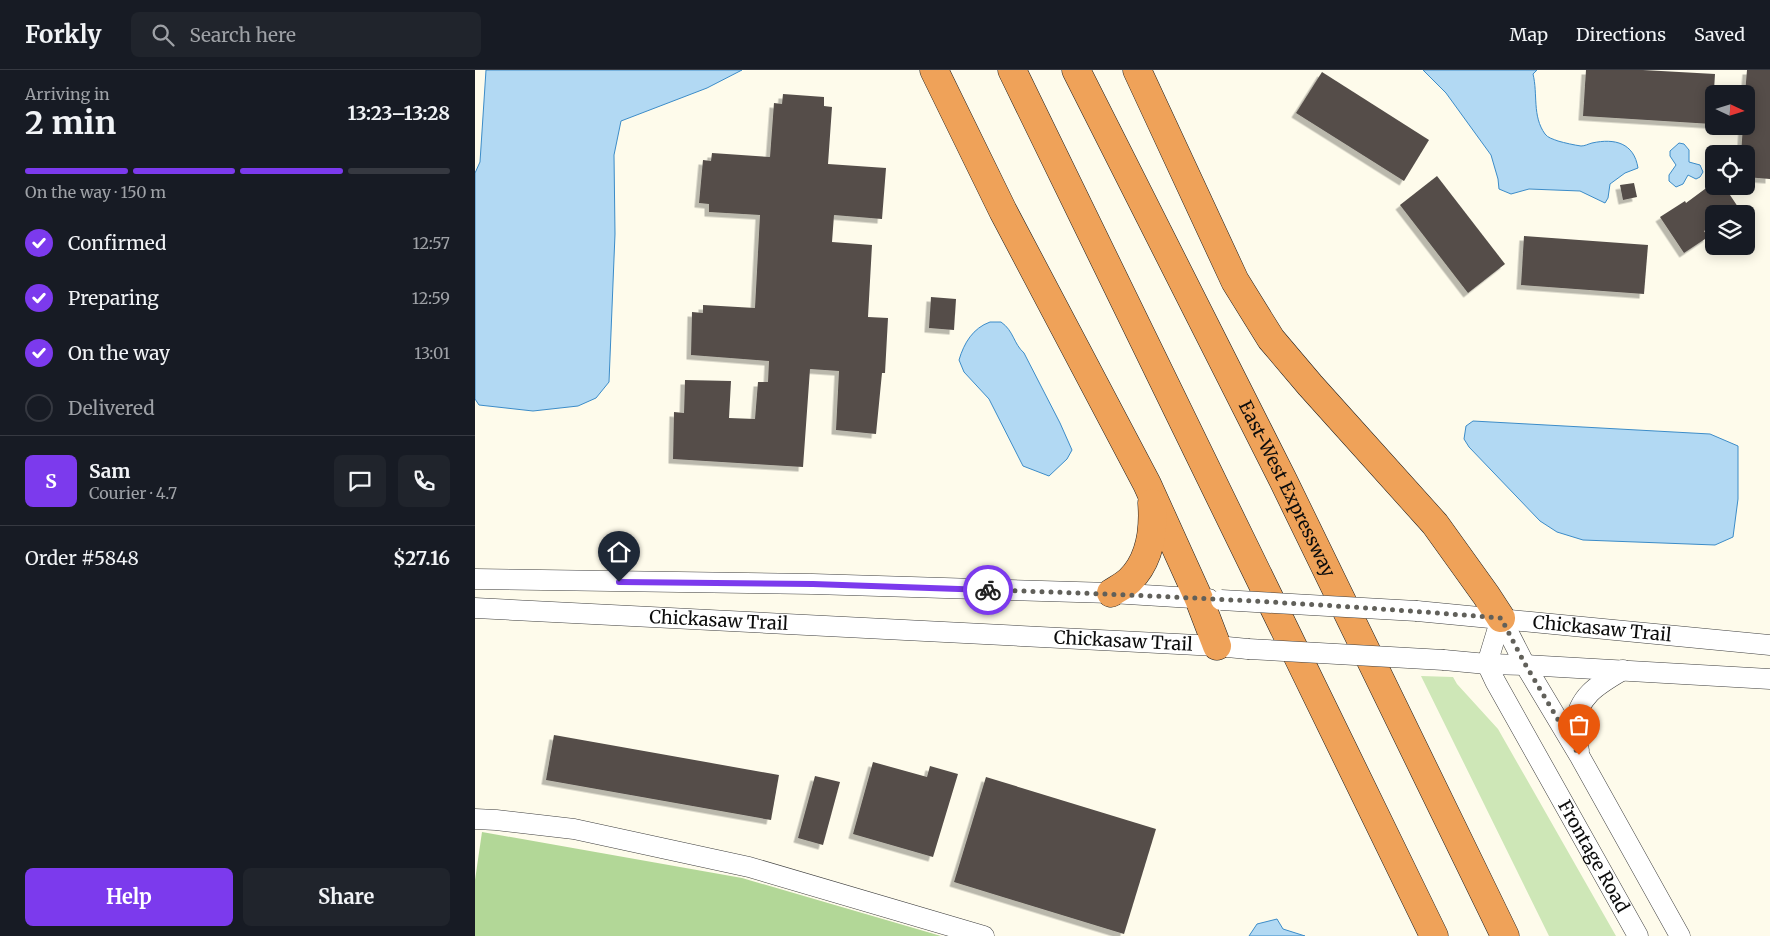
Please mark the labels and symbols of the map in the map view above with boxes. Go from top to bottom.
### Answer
north arrow [1705,85,1755,135]
street label: East-West Expressway [1234,397,1341,581]
pin [598,531,640,582]
courier [963,565,1013,615]
street label: Chickasaw Trail [649,605,789,635]
street label: Chickasaw Trail [1532,610,1673,646]
street label: Chickasaw Trail [1053,626,1194,656]
pin [1558,704,1600,755]
street label: Frontage Road [1553,796,1635,917]

